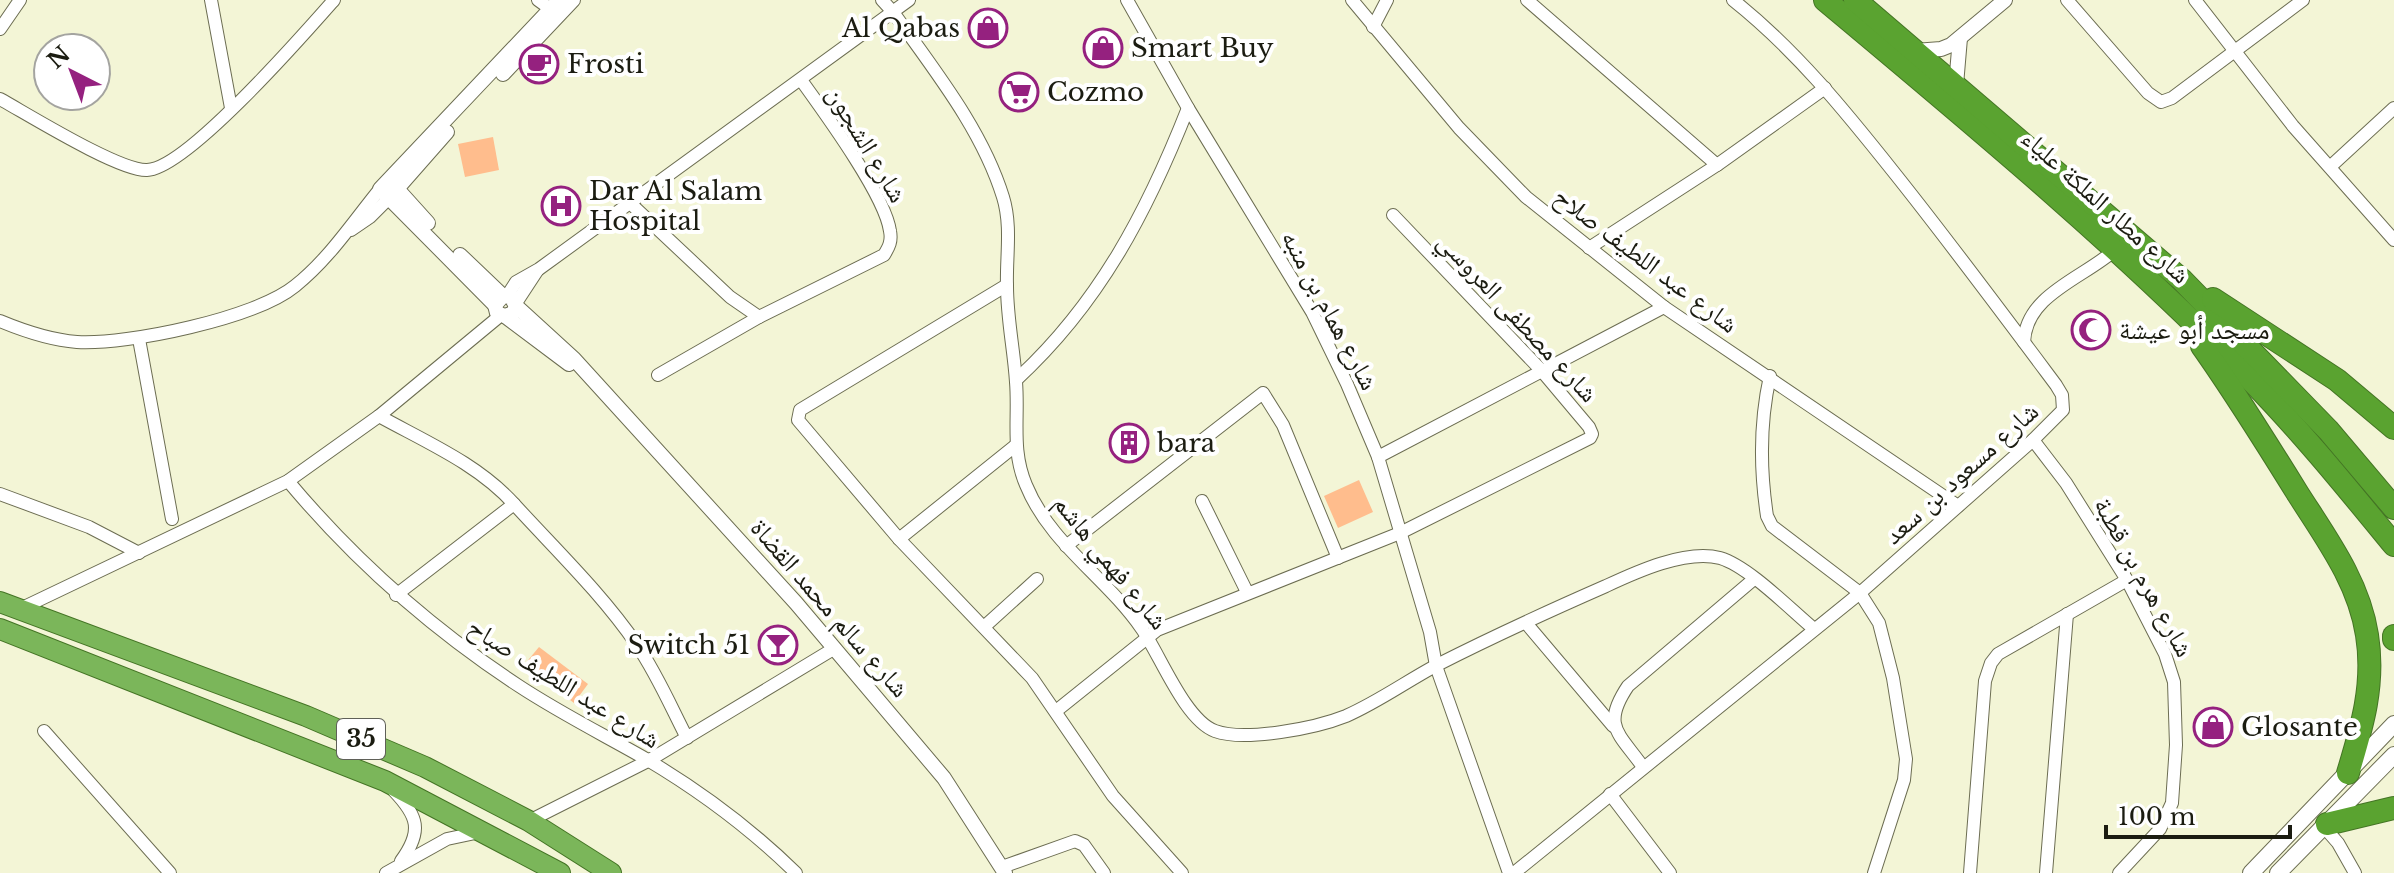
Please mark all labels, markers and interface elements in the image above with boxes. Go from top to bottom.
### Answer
shop icon: Al Qabas [967,7,1009,49]
place label: Al Qabas [841,12,960,44]
shop icon: Smart Buy [1082,27,1124,69]
north arrow [32,32,112,112]
place label: Smart Buy [1131,32,1274,64]
text: N [42,40,76,74]
cafe icon: Frosti [518,43,560,85]
place label: Frosti [567,48,644,80]
supermarket icon: Cozmo [998,71,1040,113]
place label: Cozmo [1047,76,1144,108]
street label: شارع الشجون [820,80,914,208]
street label: شارع مطار الملكة علياء [2015,122,2197,290]
place label: Dar Al Salam Hospital [589,175,762,237]
street label: شارع عبد اللطيف صلاح [1547,180,1745,340]
hospital icon: Dar Al Salam Hospital [540,185,582,227]
street label: شارع همام بن منبه [1273,225,1385,396]
street label: شارع مصطفى العروسي [1428,225,1605,412]
mosque icon: مسجد أبو عيشة [2070,309,2112,351]
place label: مسجد أبو عيشة [2119,314,2270,346]
street label: شارع مسعود بن سعد [1877,395,2045,551]
building icon: bara [1108,422,1150,464]
place label: bara [1156,427,1216,459]
street label: شارع فهمي هاشم [1043,488,1175,639]
street label: شارع هرم بن قطبة [2085,492,2201,663]
street label: شارع سالم محمد القضاة [743,512,916,704]
street label: شارع عبد اللطيف صباح [462,611,666,755]
bar icon: Switch 51 [757,624,799,666]
place label: Switch 51 [627,629,750,661]
shop icon: Glosante [2192,706,2234,748]
place label: Glosante [2241,711,2358,743]
road number: 35 [337,719,385,759]
scale bar [2106,789,2290,839]
text: 100 m [2118,802,2196,831]

